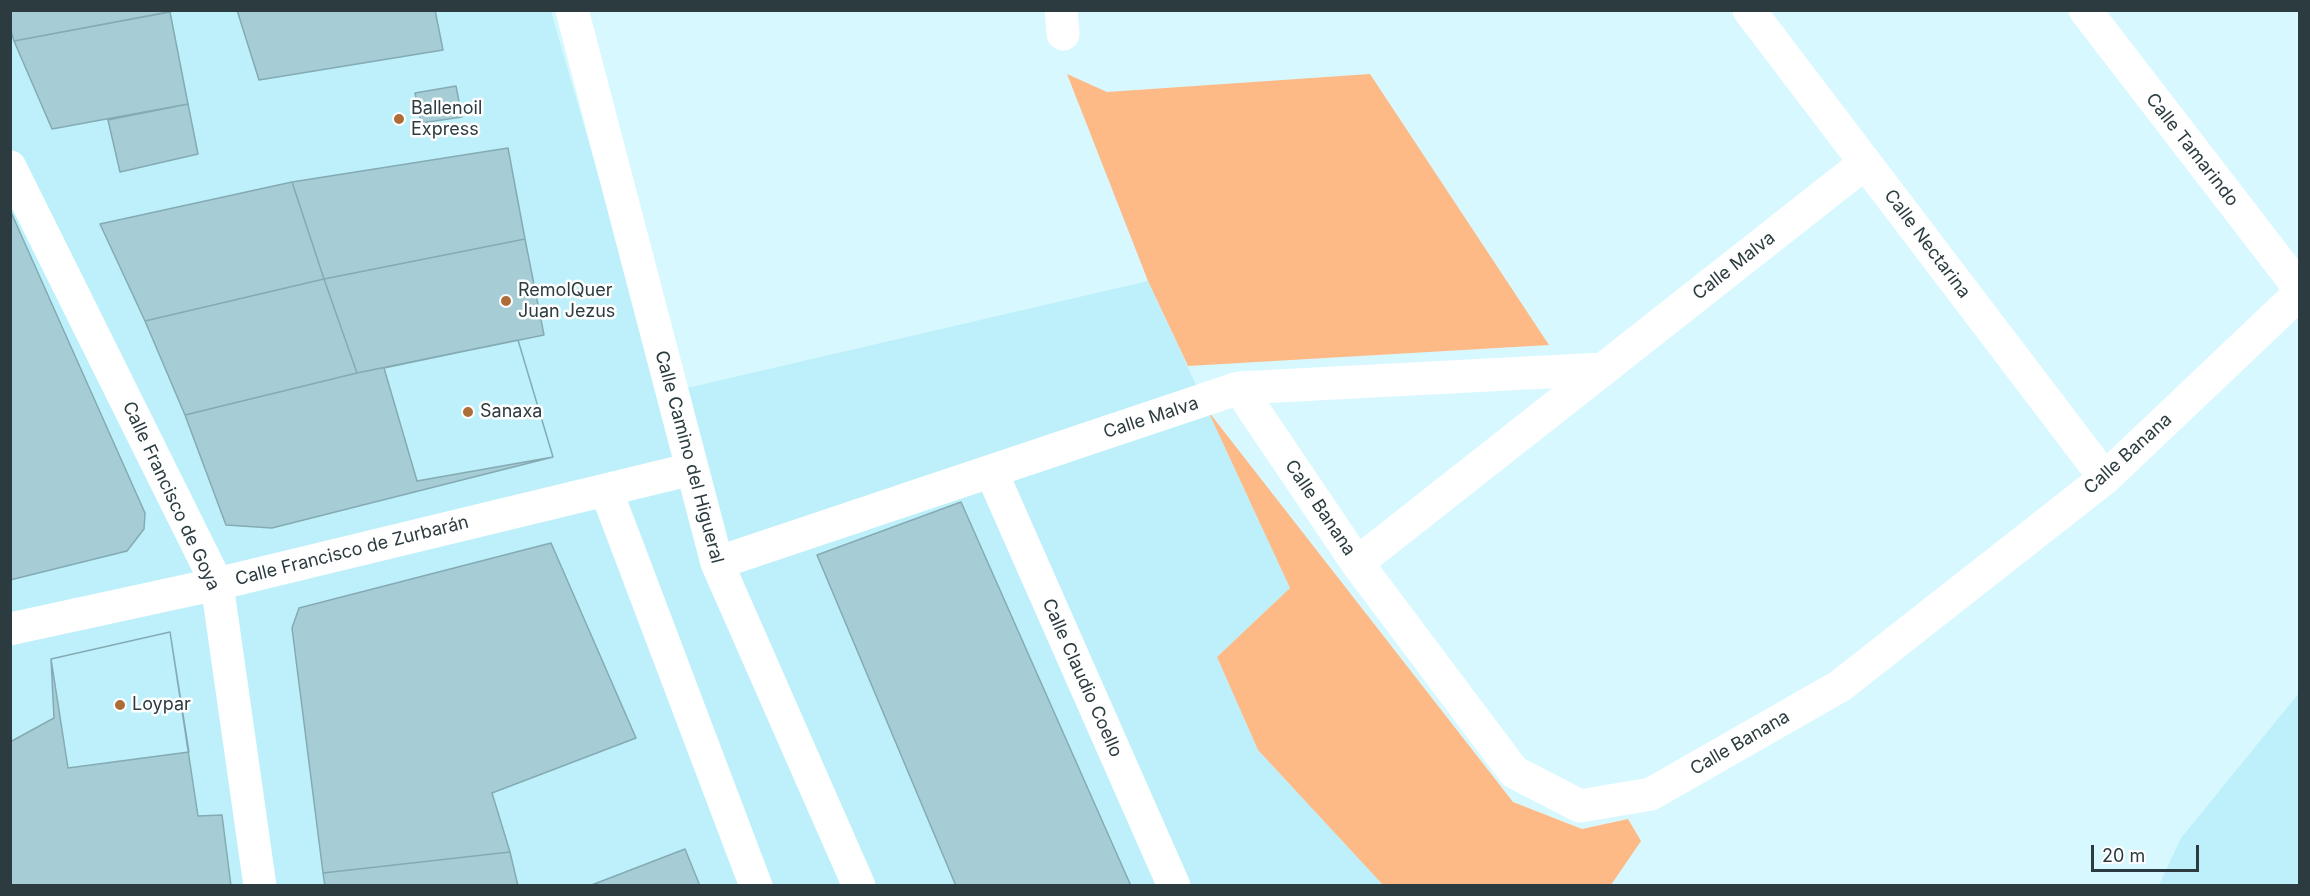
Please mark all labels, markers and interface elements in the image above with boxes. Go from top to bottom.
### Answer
street label: Calle Tamarindo [2141,89,2243,211]
place label: Ballenoil Express [411,98,482,140]
marker: Ballenoil Express [392,112,406,126]
street label: Calle Nectarina [1879,186,1975,302]
street label: Calle Malva [1689,227,1779,305]
place label: RemolQuer Juan Jezus [518,280,615,322]
marker: RemolQuer Juan Jezus [499,294,513,308]
street label: Calle Camino del Higueral [650,348,728,566]
street label: Calle Malva [1101,393,1201,443]
street label: Calle Francisco de Goya [118,398,224,594]
place label: Sanaxa [480,401,542,423]
marker: Sanaxa [461,405,475,419]
street label: Calle Banana [2080,409,2176,499]
street label: Calle Banana [1280,456,1360,560]
street label: Calle Francisco de Zurbarán [233,512,471,590]
street label: Calle Claudio Coello [1037,596,1127,760]
place label: Loypar [132,694,191,716]
marker: Loypar [113,698,127,712]
street label: Calle Banana [1687,706,1793,780]
scale bar [2094,833,2202,871]
text: 20 m [2102,845,2145,866]

